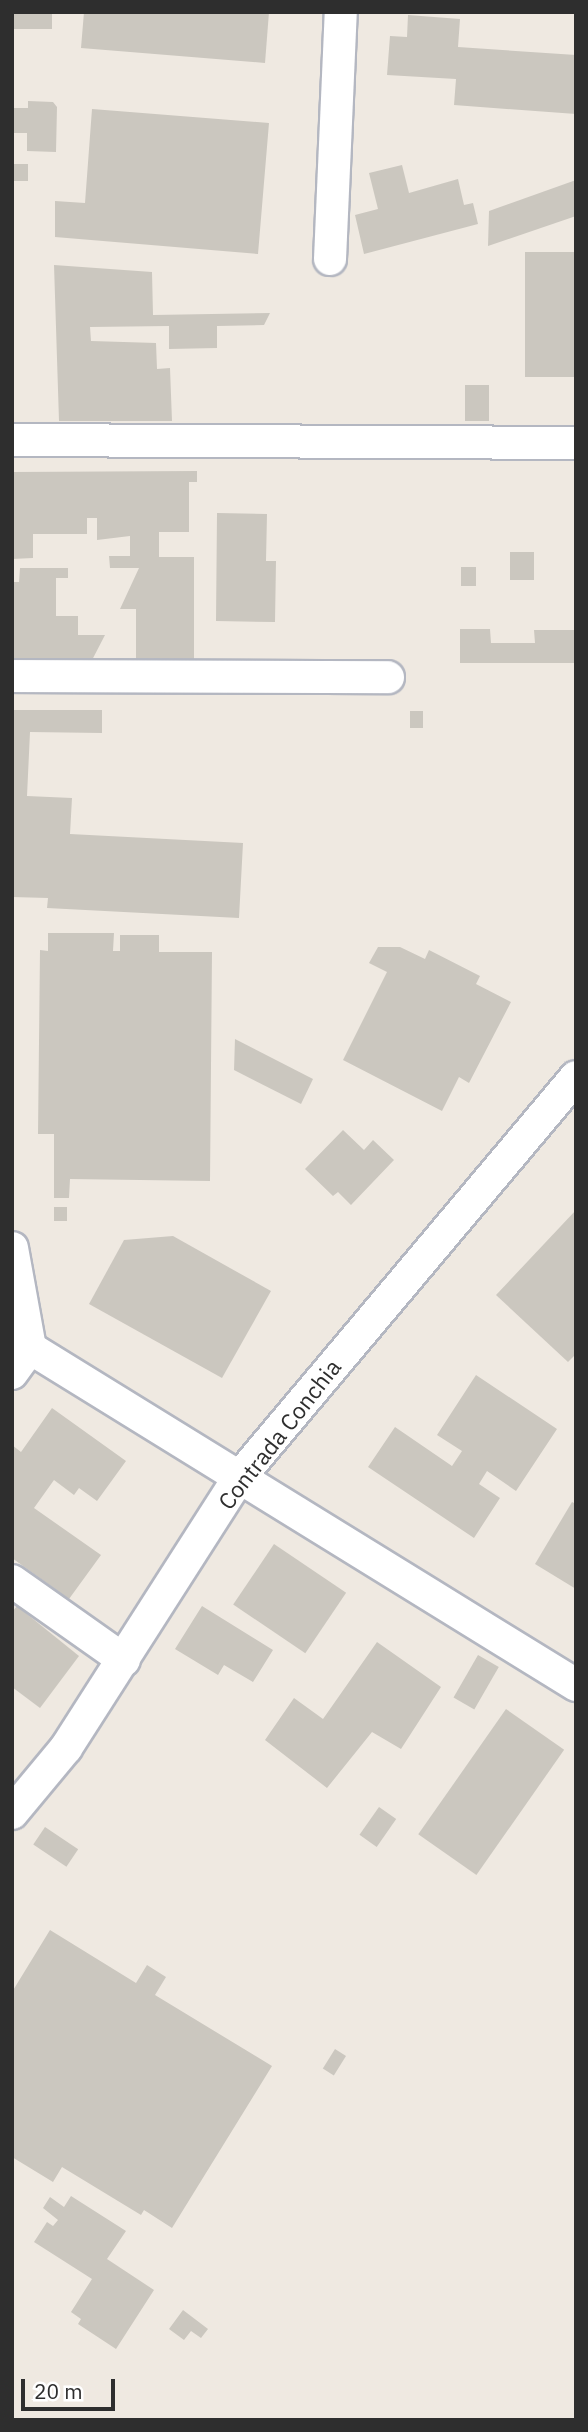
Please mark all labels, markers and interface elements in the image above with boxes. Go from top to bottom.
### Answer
street label: Contrada Conchia [212,1353,346,1515]
scale bar [24,2366,119,2410]
text: 20 m [34,2377,83,2405]

